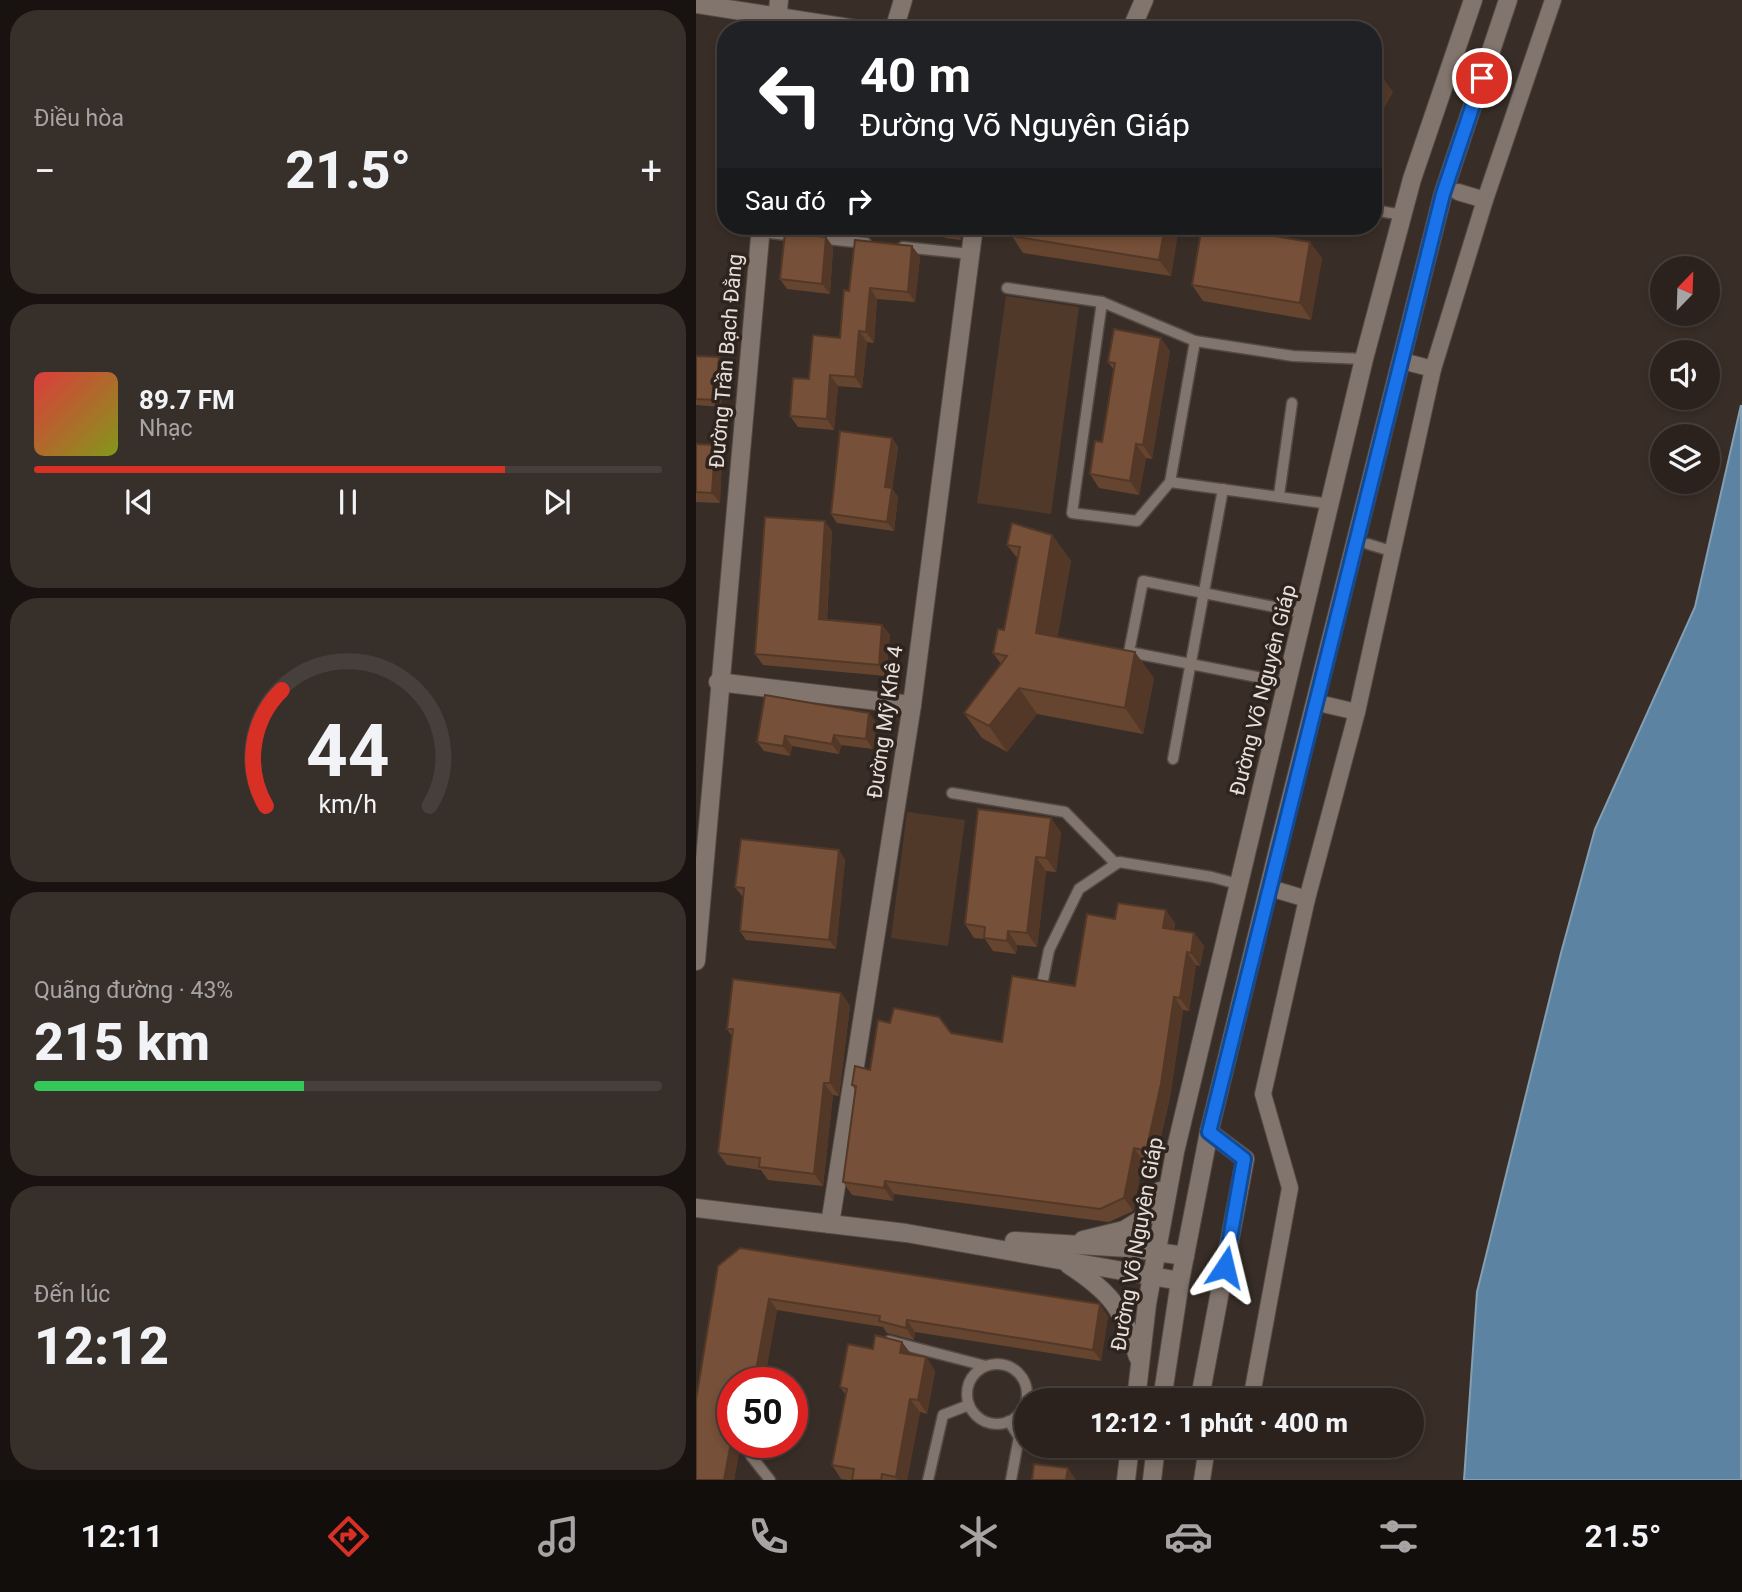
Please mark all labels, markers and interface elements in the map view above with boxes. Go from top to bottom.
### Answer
text: 40 m [860,47,971,104]
pin [1452,48,1512,108]
icon: left [745,49,836,140]
icon: arrive [1463,59,1501,97]
text: Điều hòa [34,105,124,132]
text: Đường Võ Nguyên Giáp [860,106,1190,144]
text: 21.5° [285,140,411,201]
text: − [34,149,56,193]
text: + [640,149,662,193]
icon: right [840,182,878,220]
text: Sau đó [745,186,826,216]
street label: Đường Trần Bạch Đằng [705,253,747,469]
north arrow [1650,256,1720,326]
map controls [1650,256,1720,494]
button: sound [1650,340,1720,410]
text: 89.7 FM [139,385,235,415]
text: Nhạc [139,415,193,442]
button: layers [1650,424,1720,494]
icon: previous [120,483,158,521]
icon: pause [329,483,367,521]
icon: next [538,483,576,521]
street label: Đường Võ Nguyên Giáp [1225,582,1301,798]
street label: Đường Mỹ Khê 4 [862,644,908,800]
text: 44 [306,708,390,794]
text: km/h [319,790,377,819]
text: Quãng đường · 43% [34,977,233,1004]
text: 215 km [34,1012,210,1073]
street label: Đường Võ Nguyên Giáp [1106,1135,1168,1353]
position arrow [1188,1230,1262,1304]
text: Đến lúc [34,1281,110,1308]
text: 12:12 [34,1316,169,1377]
speed limit sign: 50 [717,1367,808,1458]
text: 12:12 · 1 phút · 400 m [1090,1408,1348,1438]
icon: directions [324,1512,373,1561]
icon: music [534,1512,583,1561]
icon: phone [744,1512,793,1561]
icon: climate [954,1512,1003,1561]
icon: car [1164,1512,1213,1561]
icon: filters [1374,1512,1423,1561]
text: 12:11 [81,1517,163,1555]
text: 21.5° [1585,1517,1661,1555]

